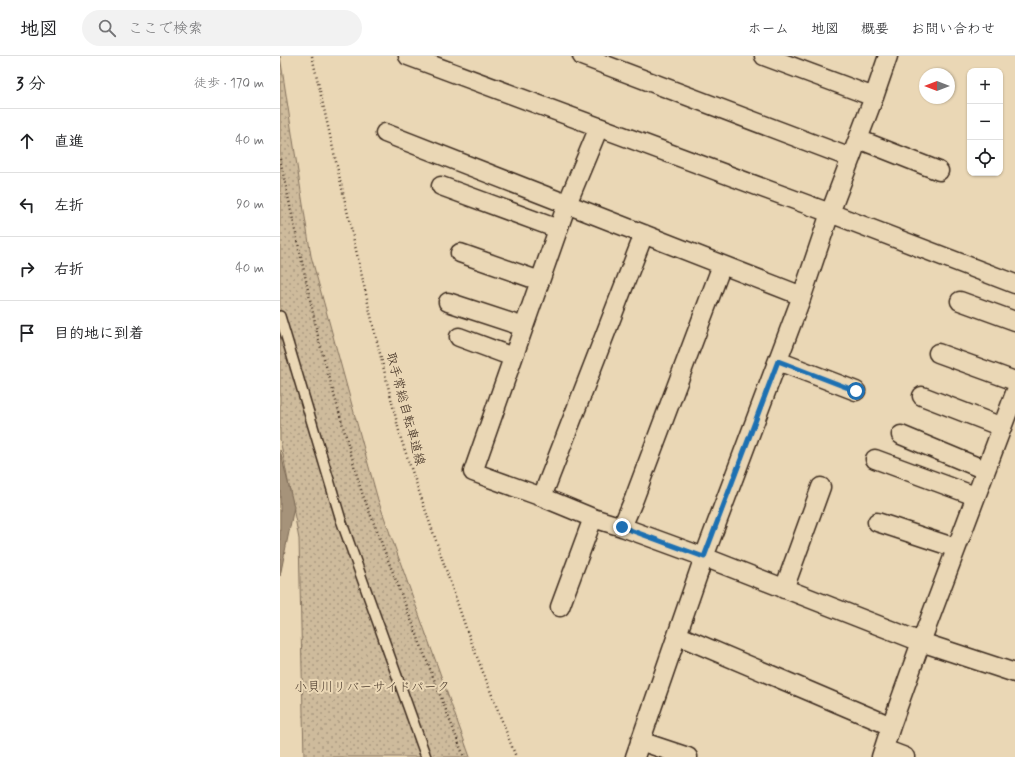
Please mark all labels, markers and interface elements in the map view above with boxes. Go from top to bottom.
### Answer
search box [82,10,362,46]
text: 地図 [20,17,58,42]
icon: search [96,17,118,39]
text: ここで検索 [128,19,203,39]
text: ホーム [748,20,789,38]
text: 地図 [811,20,839,38]
text: 概要 [861,20,889,38]
text: お問い合わせ [911,20,995,38]
north arrow [919,68,955,104]
map controls [967,68,1003,176]
button: + [967,68,1003,104]
text: 3 分 [16,73,45,95]
text: 徒歩 · 170 m [194,75,264,92]
button: − [967,104,1003,140]
icon: ahead [16,130,38,152]
text: 直進 [54,132,84,152]
text: 40 m [235,132,264,149]
button: locate [967,140,1003,176]
icon: left [16,194,38,216]
text: 左折 [54,196,84,216]
text: 90 m [236,196,264,213]
icon: right [16,258,38,280]
text: 右折 [54,260,84,280]
text: 40 m [235,260,264,277]
icon: arrive [16,322,38,344]
text: 目的地に到着 [54,324,144,344]
street label: 取手常総自転車道線 [382,350,429,469]
route start [847,382,865,400]
route end [613,518,631,536]
park label: 小貝川リバーサイドパーク [294,679,450,696]

